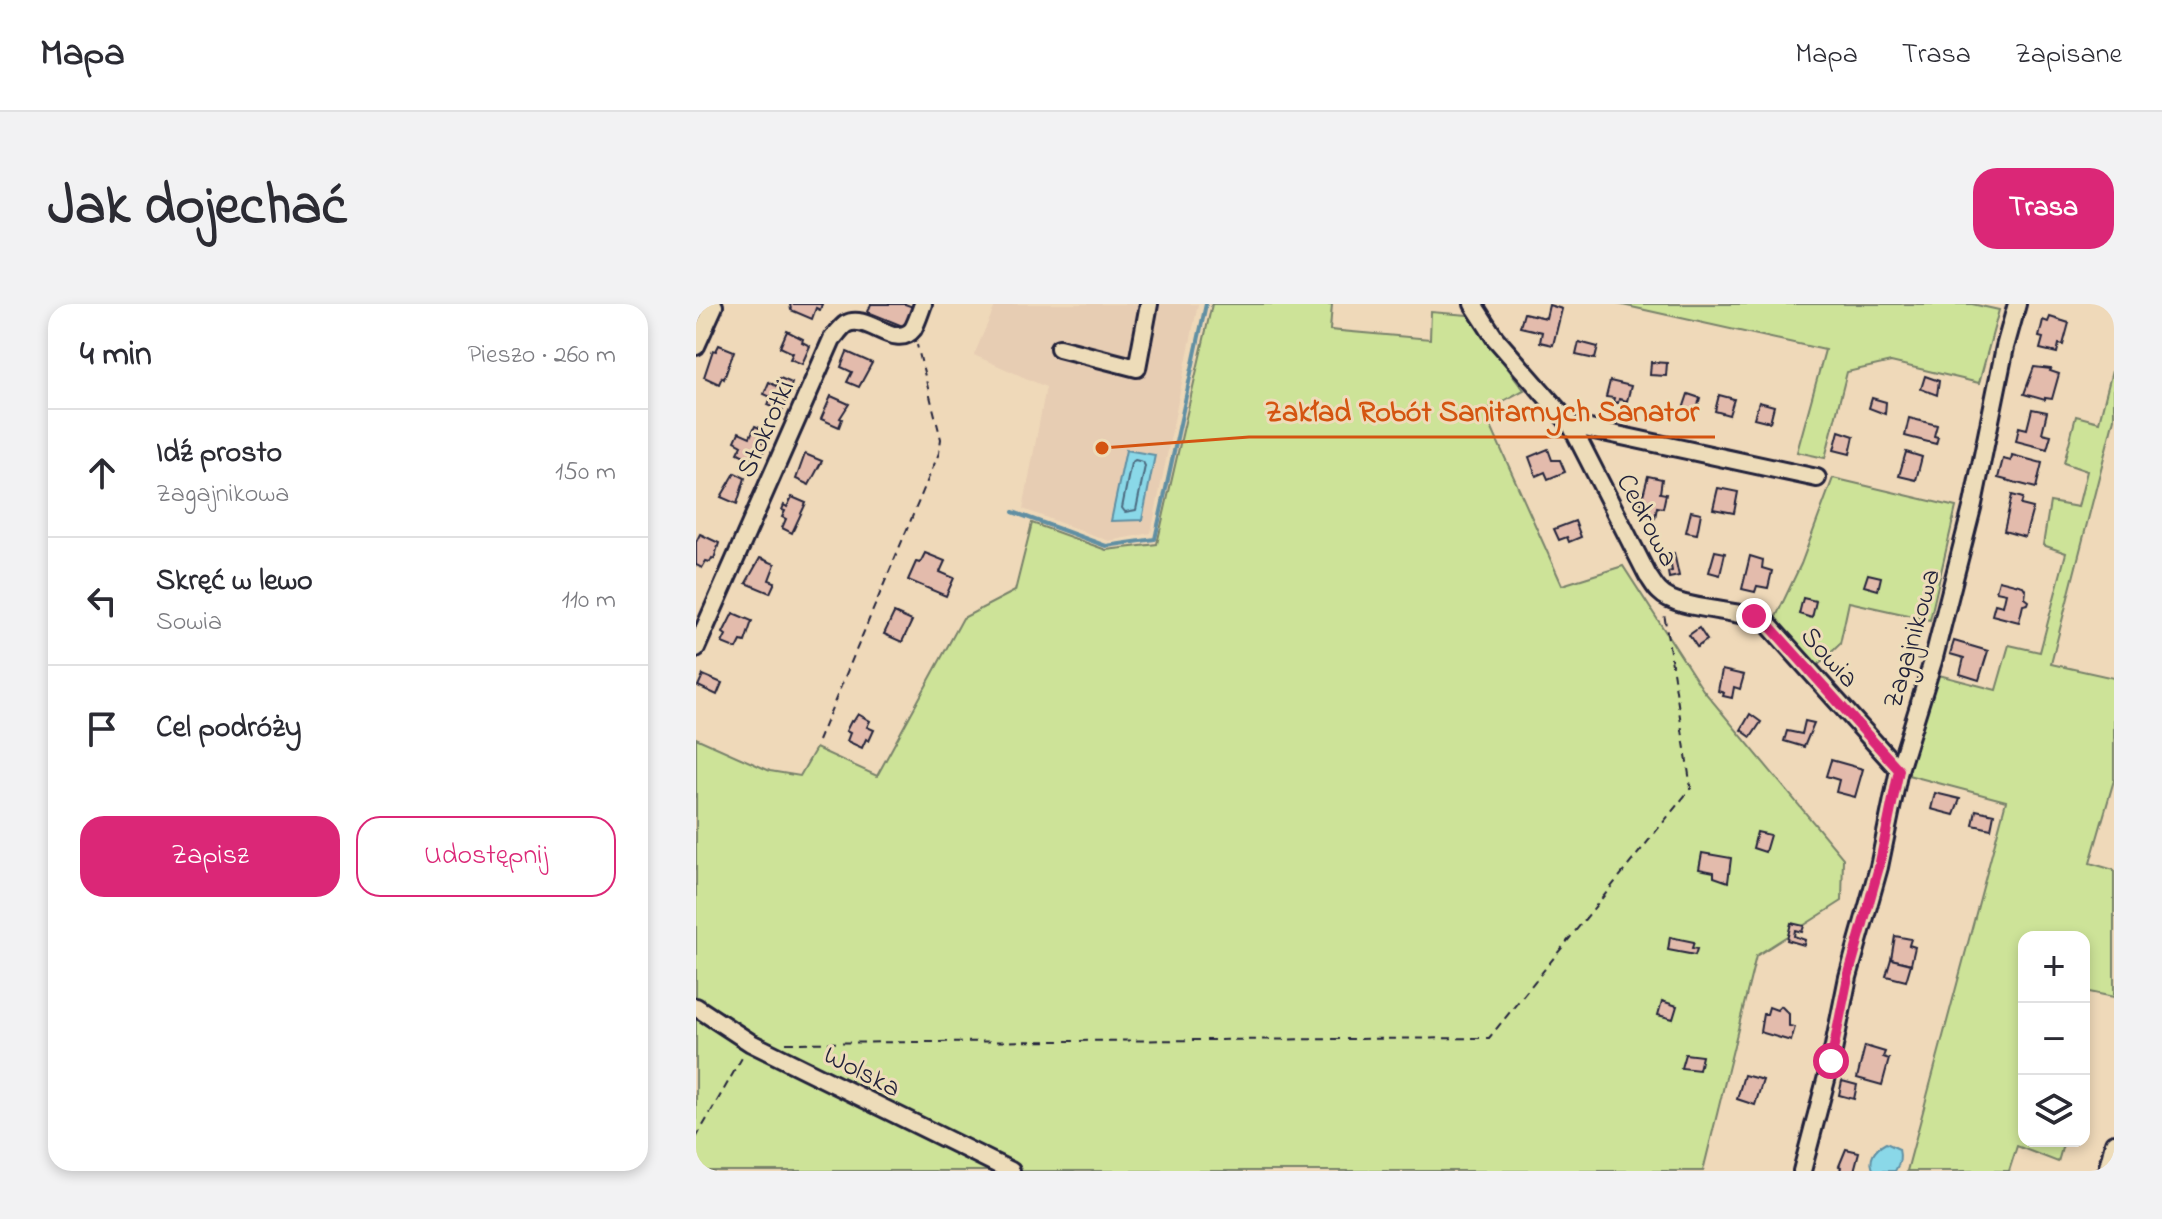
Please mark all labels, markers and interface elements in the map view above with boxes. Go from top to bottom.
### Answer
text: Mapa [40,27,125,83]
text: Mapa [1795,35,1858,76]
text: Trasa [1902,35,1971,76]
text: Zapisane [2015,35,2122,76]
text: Jak dojechać [48,168,346,249]
button: Trasa [1973,168,2114,249]
text: 4 min [80,331,152,381]
text: Pieszo · 260 m [468,337,616,375]
street label: Stokrotki [727,374,807,485]
callout: Zakład Robót Sanitarnych Sanator [1249,383,1715,437]
text: Zakład Robót Sanitarnych Sanator [1265,392,1700,436]
text: Idź prosto [156,432,282,476]
icon: ahead [80,451,124,495]
text: 150 m [555,454,616,492]
street label: Cedrowa [1604,467,1688,575]
text: Zagajnikowa [156,476,289,514]
text: Skręć w lewo [156,560,313,604]
street label: Zagajnikowa [1874,564,1953,714]
icon: left [80,579,124,623]
text: 110 m [562,582,616,620]
route end [1736,598,1772,634]
text: Sowia [156,604,222,642]
street label: Sowia [1789,618,1867,698]
icon: arrive [80,707,124,751]
text: Cel podróży [156,707,301,751]
button: Zapisz [80,816,340,897]
button: Udostępnij [356,816,616,897]
map controls [2018,931,2090,1147]
button: + [2018,931,2090,1003]
button: − [2018,1003,2090,1075]
street label: Wolska [816,1036,907,1110]
route start [1813,1043,1849,1079]
button: layers [2018,1075,2090,1147]

